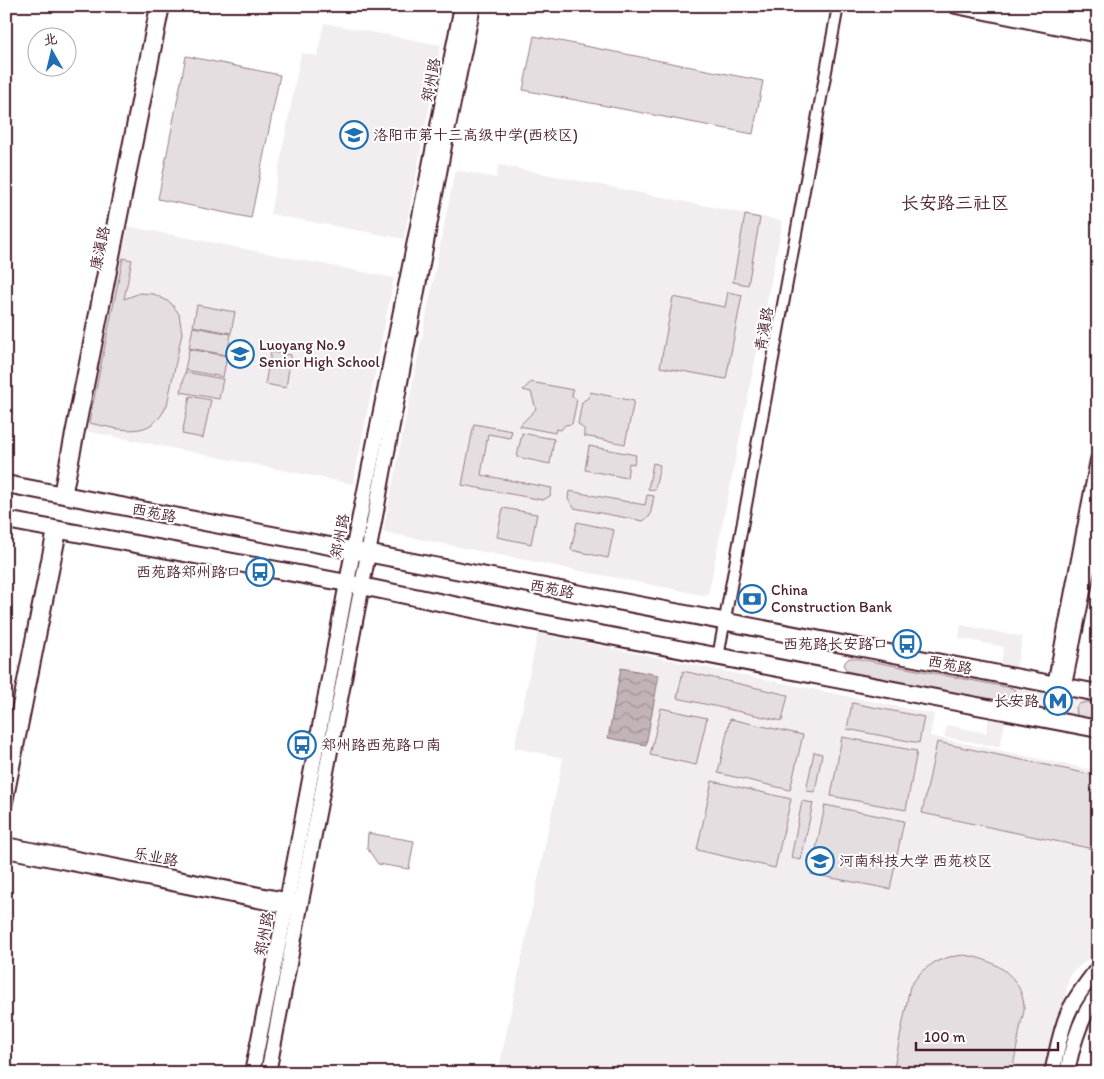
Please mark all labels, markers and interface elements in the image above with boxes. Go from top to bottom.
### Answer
north arrow [28,28,78,78]
text: 北 [42,30,58,49]
street label: 郑州路 [418,56,444,104]
school or university icon: 洛阳市第十三高级中学(西校区) [339,120,369,150]
place label: 洛阳市第十三高级中学(西校区) [373,126,578,144]
district label: 长安路三社区 [901,192,1009,214]
street label: 康滇路 [87,224,113,272]
street label: 青滇路 [751,305,777,353]
place label: Luoyang No.9 Senior High School [259,336,380,371]
school or university icon: Luoyang No.9 Senior High School [225,339,255,369]
street label: 西苑路 [130,500,178,526]
street label: 郑州路 [327,512,353,560]
bus stop icon: 西苑路郑州路口 [245,557,275,587]
place label: 西苑路郑州路口 [136,563,241,581]
street label: 西苑路 [528,576,576,602]
place label: China Construction Bank [771,581,892,616]
bank icon: China Construction Bank [737,584,767,614]
bus stop icon: 西苑路长安路口 [892,629,922,659]
place label: 西苑路长安路口 [783,635,888,653]
street label: 西苑路 [926,652,974,678]
metro station icon: 长安路 [1043,686,1073,716]
place label: 长安路 [994,692,1039,710]
bus stop icon: 郑州路西苑路口南 [287,730,317,760]
place label: 郑州路西苑路口南 [321,736,441,754]
street label: 乐业路 [132,844,180,870]
school or university icon: 河南科技大学 西苑校区 [805,846,835,876]
place label: 河南科技大学 西苑校区 [839,852,992,870]
street label: 郑州路 [251,910,277,958]
scale bar [916,1019,1059,1051]
text: 100 m [924,1028,966,1046]

